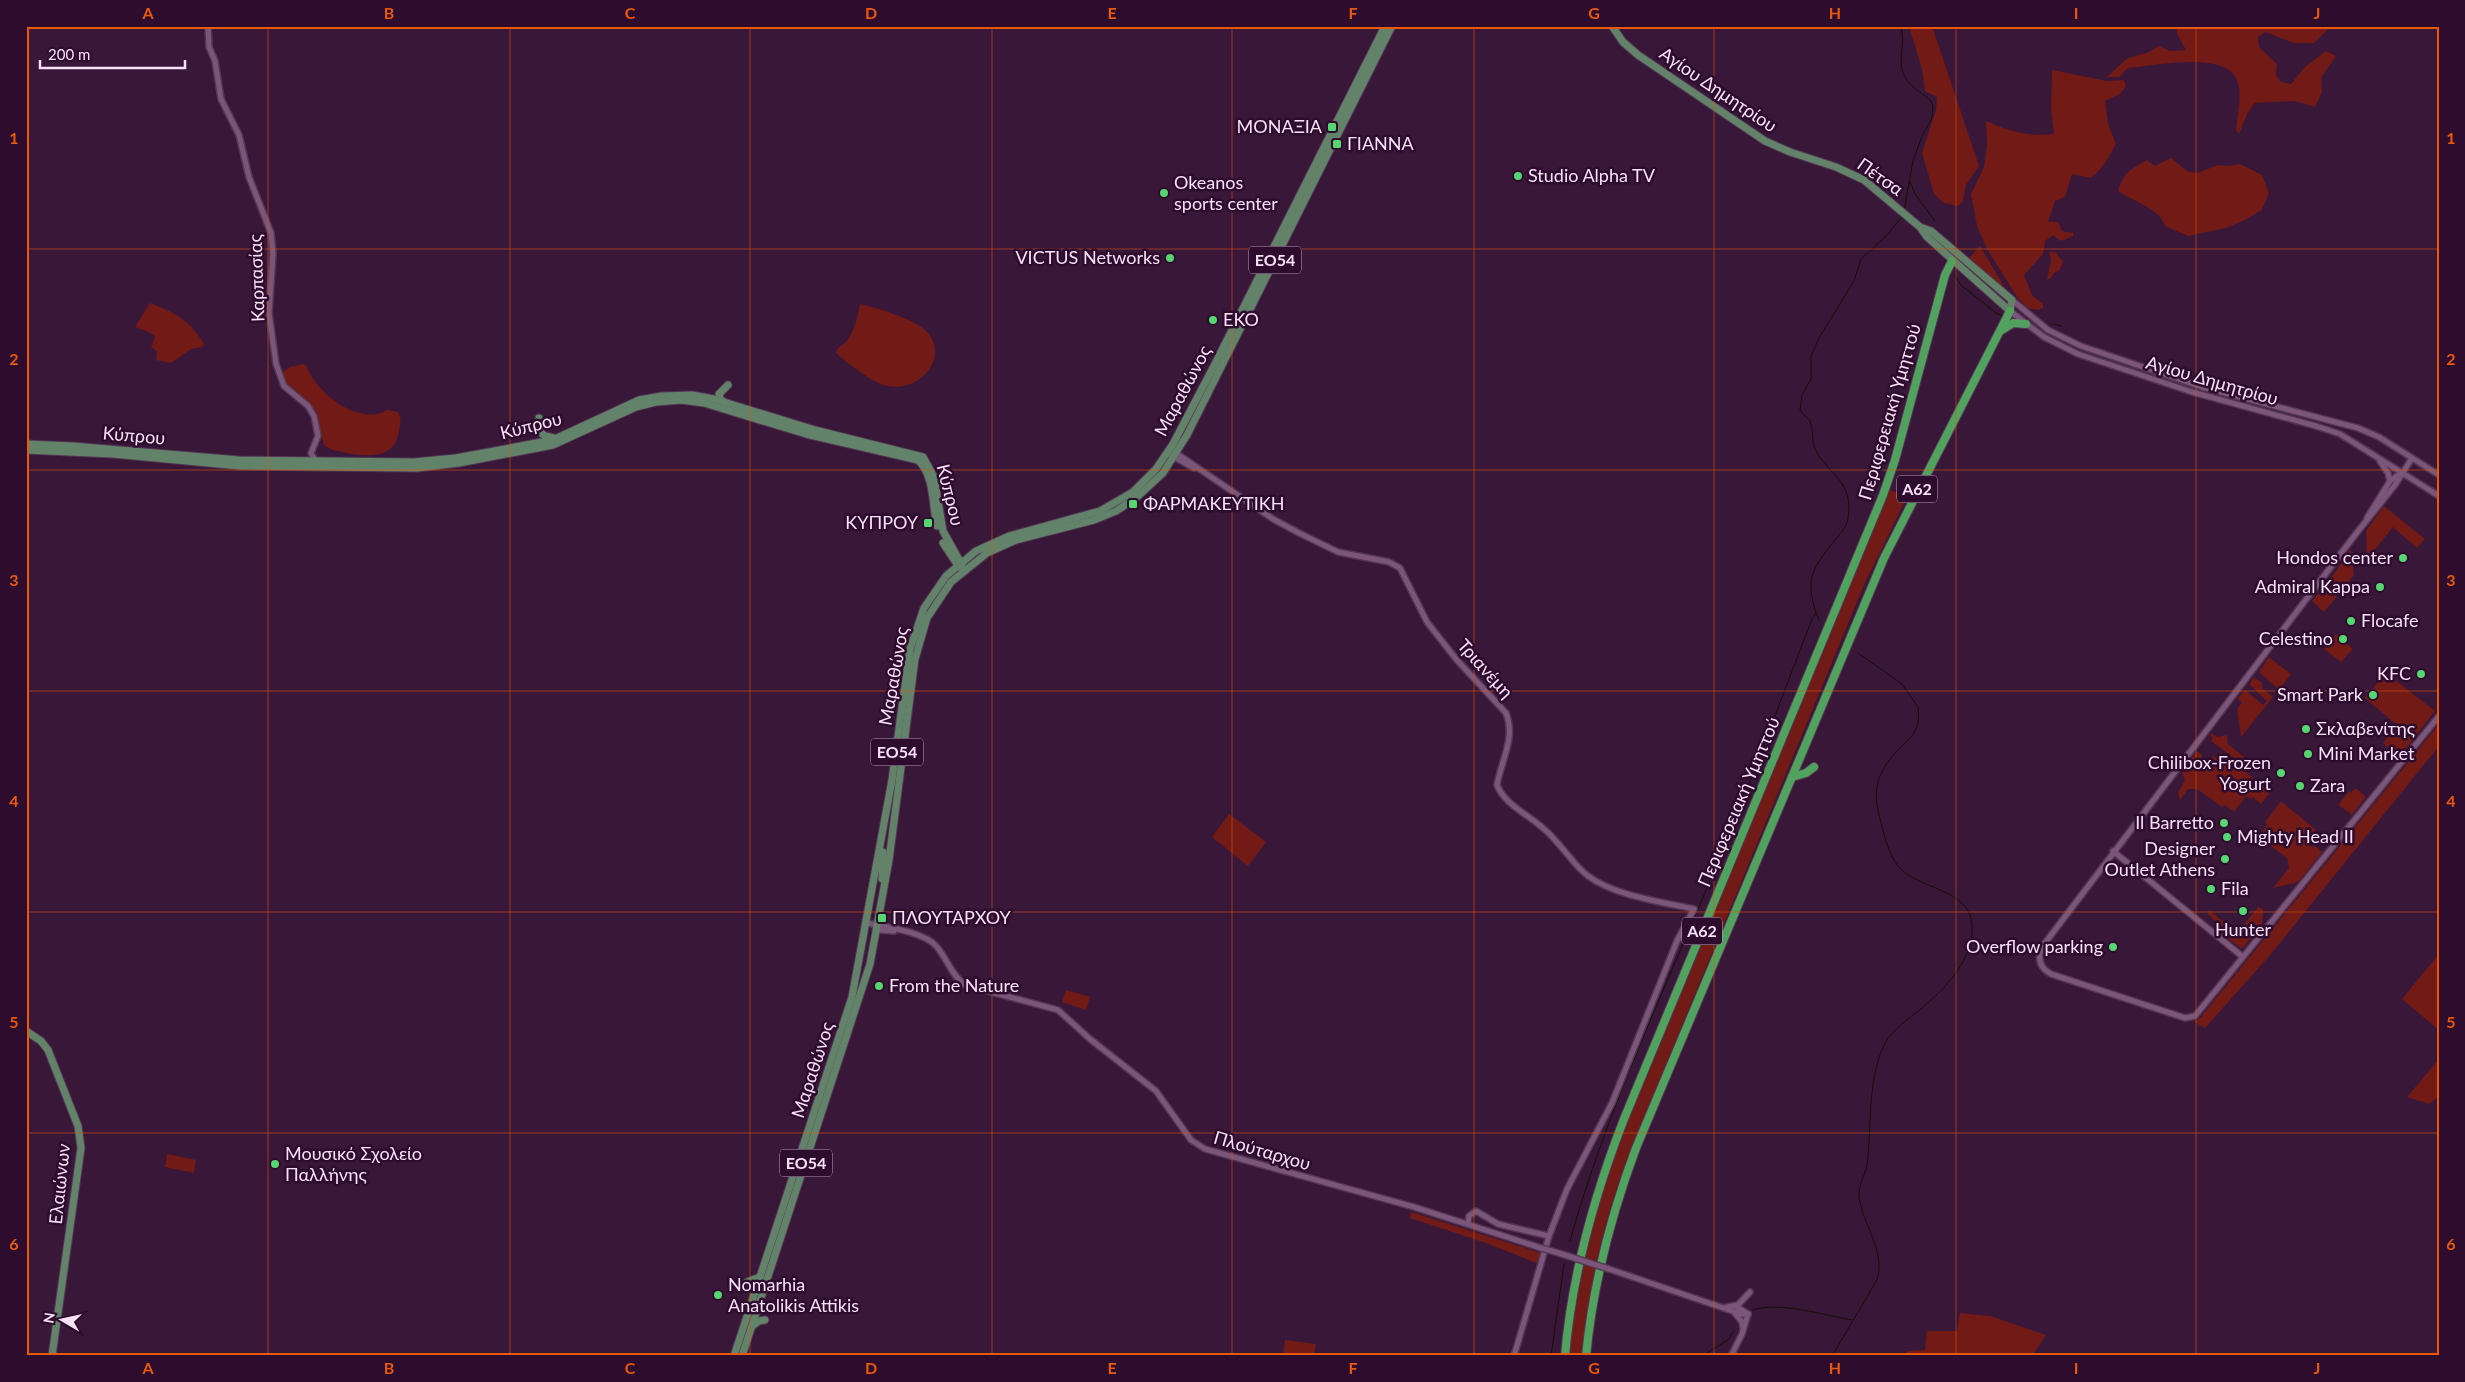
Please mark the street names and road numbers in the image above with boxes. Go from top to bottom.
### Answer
street label: Αγίου Δημητρίου [1656,42,1781,136]
street label: Πέτσα [1853,153,1908,200]
street label: Καρπασίας [243,233,269,322]
road number: ΕΟ54 [1249,246,1301,274]
street label: Περιφερειακή Υμηττού [1853,321,1925,502]
street label: Μαραθώνος [1149,341,1216,440]
street label: Αγίου Δημητρίου [2144,351,2281,409]
street label: Κύπρου [498,407,564,443]
street label: Κύπρου [102,421,166,449]
street label: Κύπρου [933,462,969,528]
road number: Α62 [1897,476,1937,502]
street label: Μαραθώνος [874,624,913,727]
street label: Τριανέμη [1453,634,1518,703]
street label: Περιφερειακή Υμηττού [1692,713,1784,890]
road number: ΕΟ54 [871,739,923,766]
road number: Α62 [1682,918,1722,944]
street label: Μαραθώνος [786,1018,838,1121]
street label: Πλούταρχου [1211,1126,1313,1174]
street label: Ελαιώνων [44,1142,74,1225]
road number: ΕΟ54 [780,1150,832,1176]

